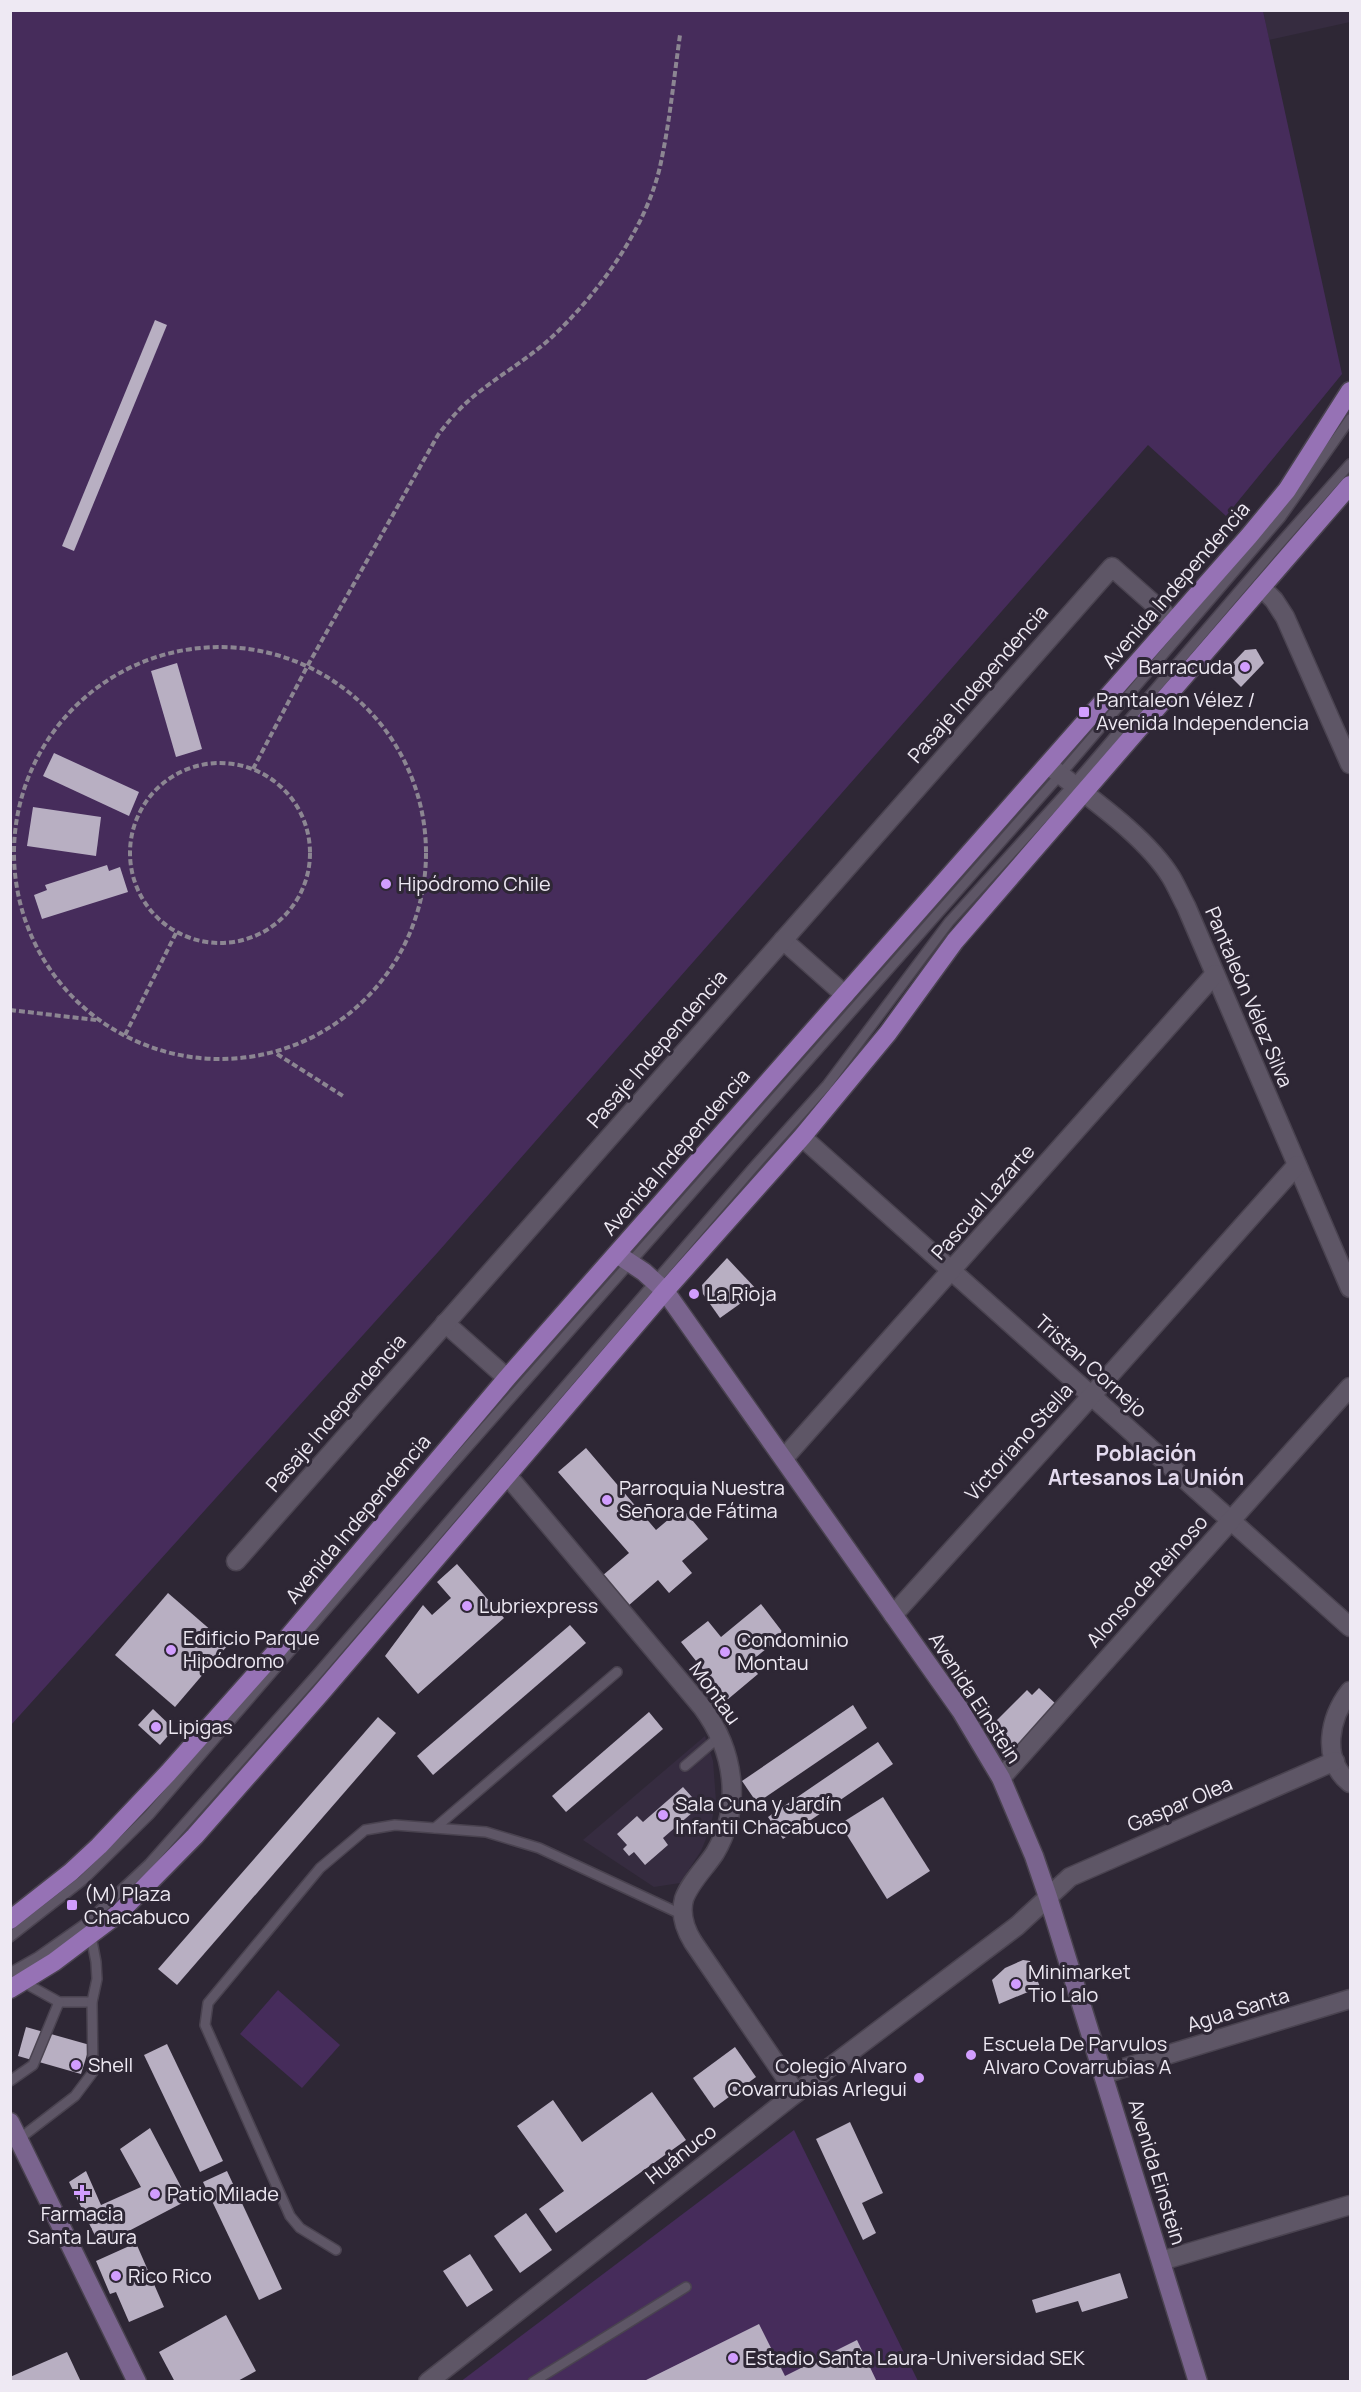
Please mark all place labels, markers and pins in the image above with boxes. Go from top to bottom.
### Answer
place label: Barracuda [1139,653,1233,680]
marker: Barracuda [1238,660,1252,674]
place label: Pantaleon Vélez / Avenida Independencia [1096,686,1309,736]
marker: Pantaleon Vélez / Avenida Independencia [1077,705,1091,719]
place label: Hipódromo Chile [398,870,551,897]
marker: Hipódromo Chile [379,877,393,891]
place label: La Rioja [706,1280,777,1307]
marker: La Rioja [687,1287,701,1301]
place label: Parroquia Nuestra Señora de Fátima [619,1474,785,1524]
marker: Parroquia Nuestra Señora de Fátima [600,1493,614,1507]
place label: Lubriexpress [479,1592,598,1619]
marker: Lubriexpress [460,1599,474,1613]
place label: Edificio Parque Hipódromo [183,1624,320,1674]
place label: Condominio Montau [737,1626,849,1676]
marker: Edificio Parque Hipódromo [164,1643,178,1657]
marker: Condominio Montau [718,1645,732,1659]
place label: Lipigas [168,1713,233,1740]
marker: Lipigas [149,1720,163,1734]
place label: Sala Cuna y Jardín Infantil Chacabuco [675,1790,849,1840]
marker: Sala Cuna y Jardín Infantil Chacabuco [656,1808,670,1822]
place label: (M) Plaza Chacabuco [84,1880,190,1930]
marker: (M) Plaza Chacabuco [65,1898,79,1912]
place label: Minimarket Tio Lalo [1028,1958,1131,2008]
marker: Minimarket Tio Lalo [1009,1977,1023,1991]
place label: Escuela De Parvulos Alvaro Covarrubias A [983,2030,1172,2080]
marker: Escuela De Parvulos Alvaro Covarrubias A [964,2048,978,2062]
place label: Shell [88,2051,133,2078]
place label: Colegio Alvaro Covarrubias Arlegui [728,2052,907,2102]
marker: Shell [69,2058,83,2072]
marker: Colegio Alvaro Covarrubias Arlegui [912,2071,926,2085]
place label: Patio Milade [167,2180,279,2207]
marker: Farmacia Santa Laura [75,2186,89,2200]
marker: Patio Milade [148,2187,162,2201]
place label: Farmacia Santa Laura [27,2200,137,2250]
place label: Rico Rico [128,2262,212,2289]
marker: Rico Rico [109,2269,123,2283]
place label: Estadio Santa Laura-Universidad SEK [745,2344,1085,2371]
marker: Estadio Santa Laura-Universidad SEK [726,2351,740,2365]

